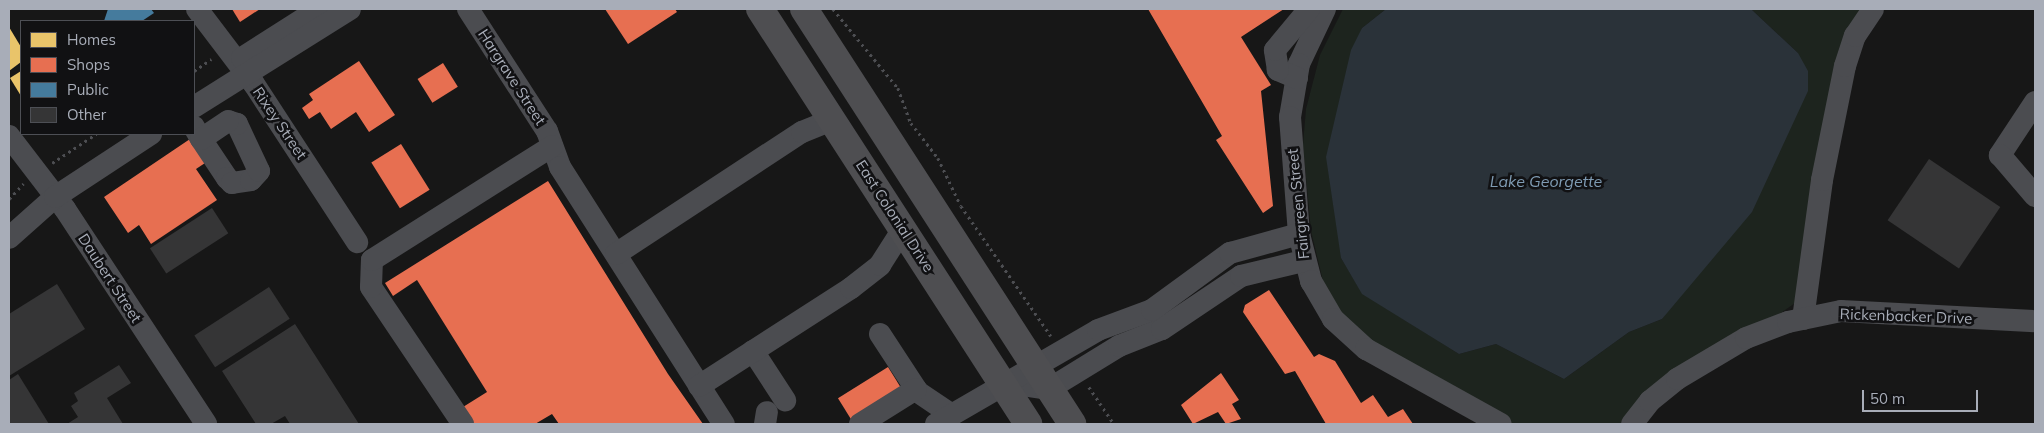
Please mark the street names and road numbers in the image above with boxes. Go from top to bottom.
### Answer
street label: Hargrave Street [474,26,550,128]
street label: Rixey Street [249,83,311,163]
street label: Fairgreen Street [1283,148,1313,260]
street label: East Colonial Drive [852,157,938,275]
street label: Daubert Street [75,230,145,326]
street label: Rickenbacker Drive [1839,305,1973,327]

